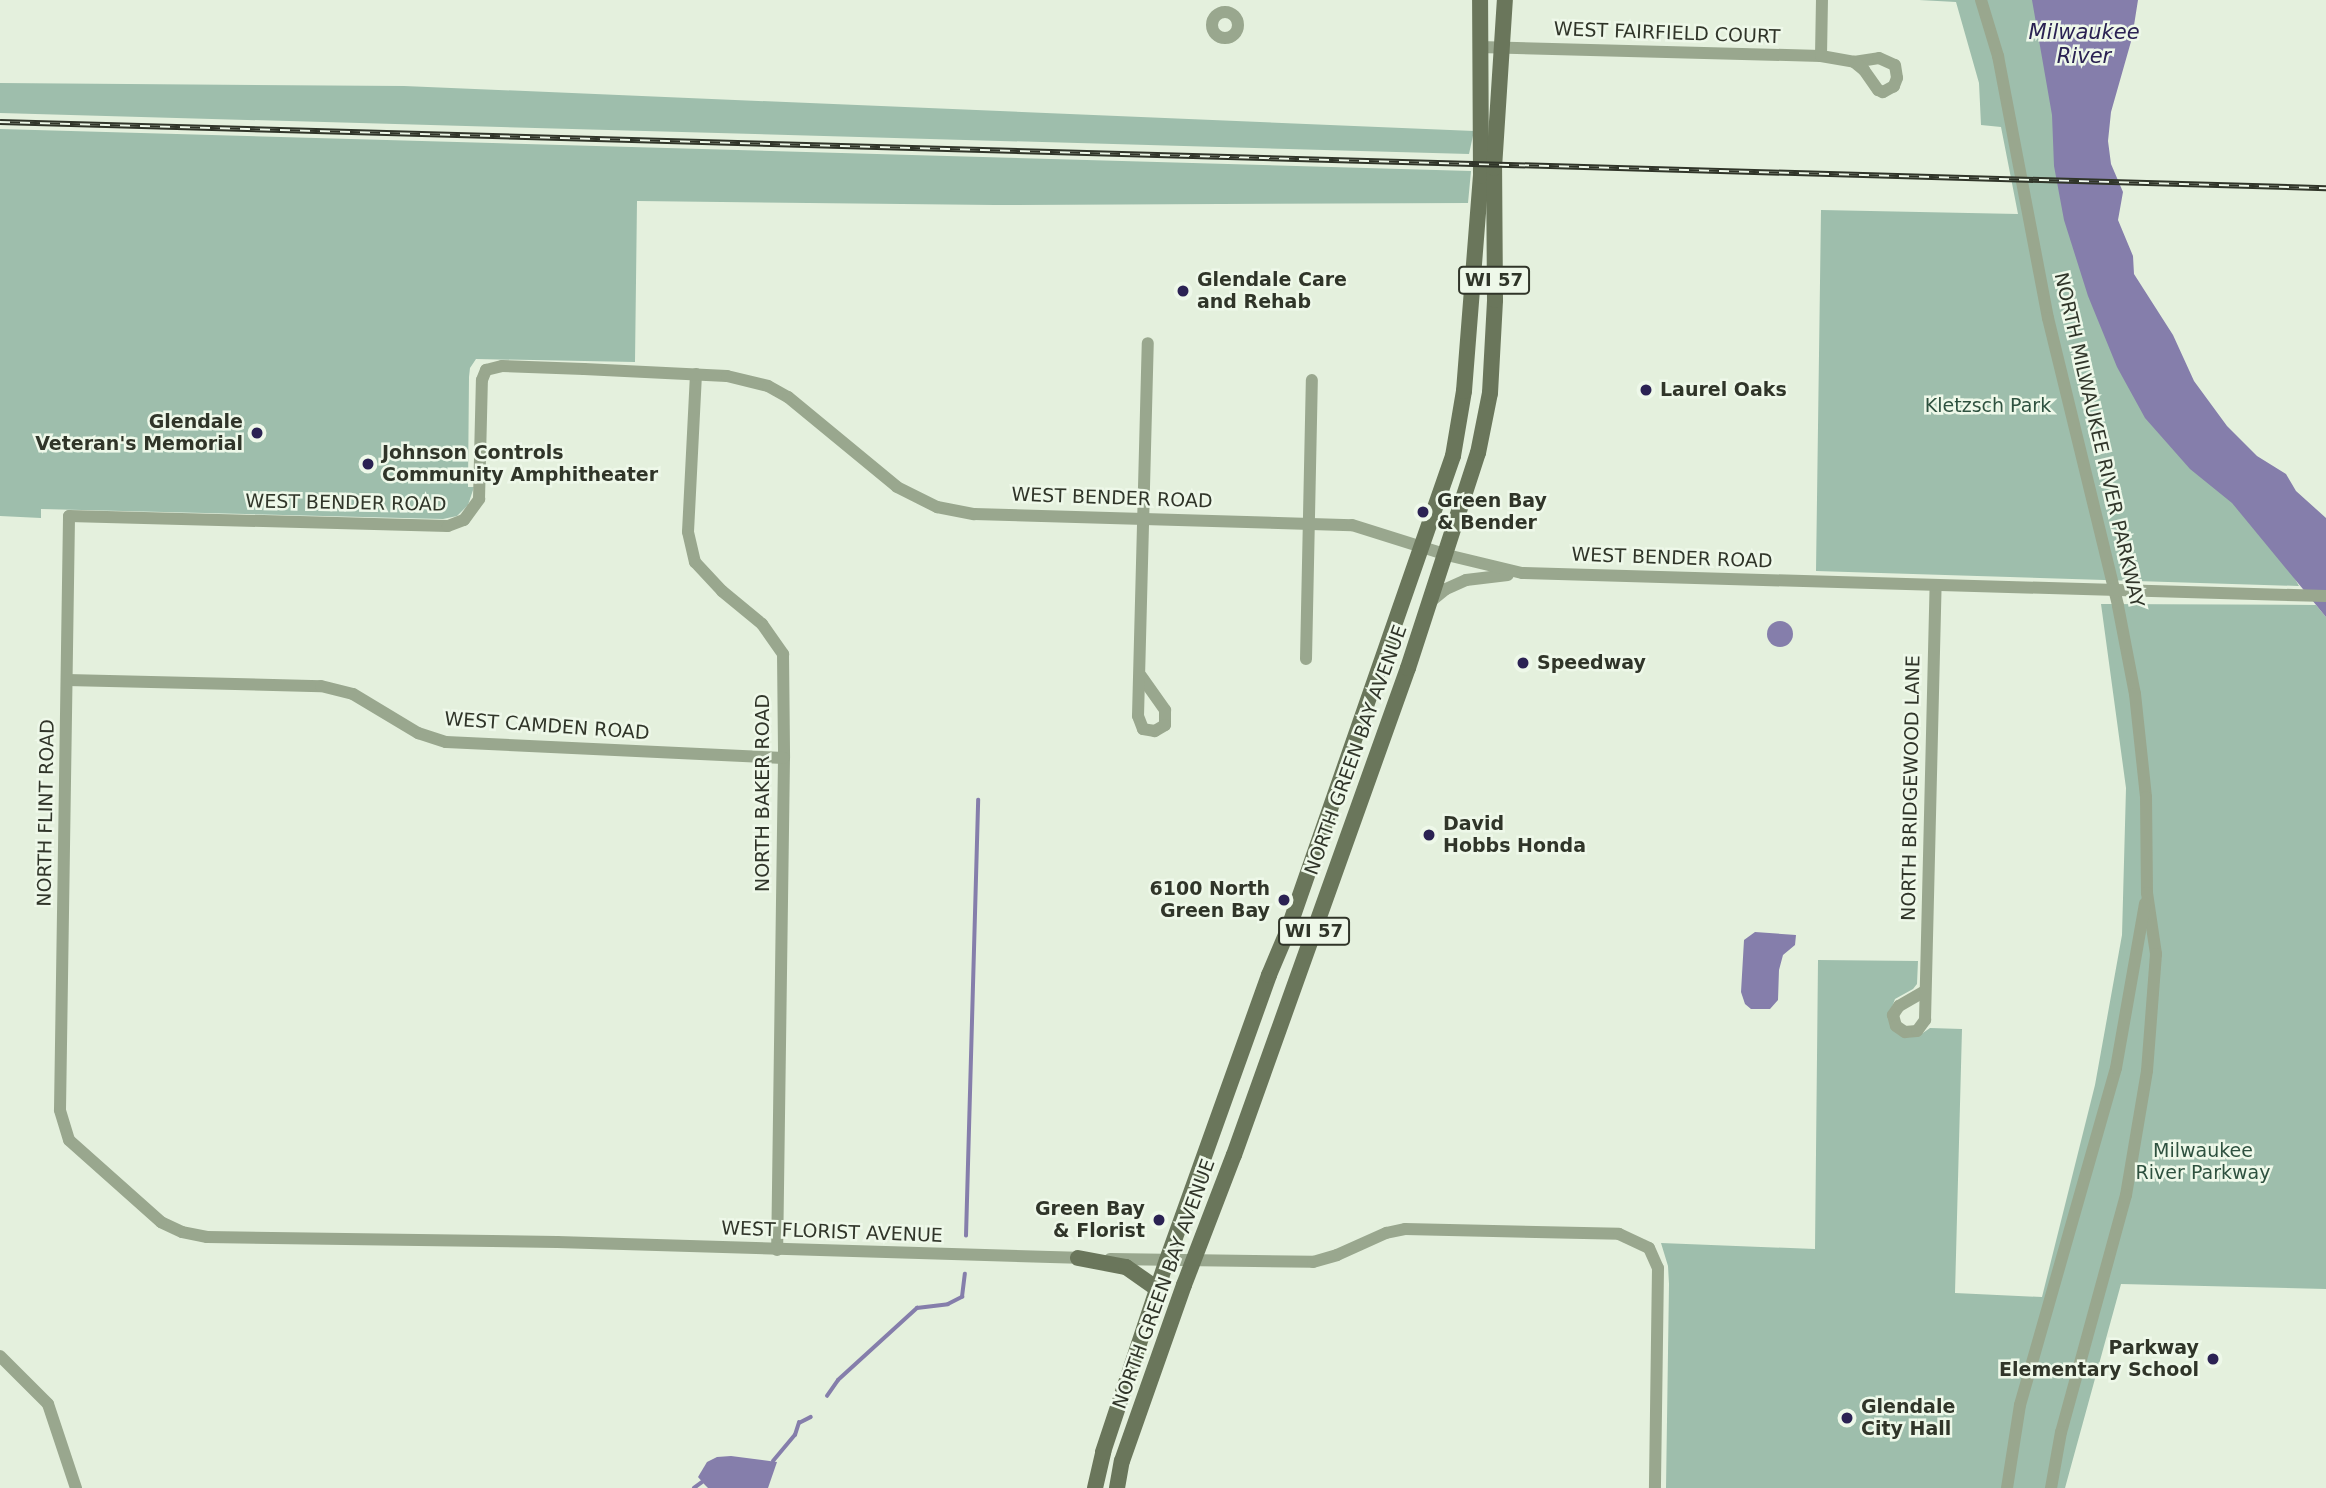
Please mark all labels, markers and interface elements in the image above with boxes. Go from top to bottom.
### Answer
street label: WEST FAIRFIELD COURT [1553,18,1781,48]
water label: Milwaukee River [2028,19,2140,69]
road number: WI 57 [1457,266,1531,294]
place label: Glendale Care and Rehab [1197,269,1347,313]
street label: NORTH MILWAUKEE RIVER PARKWAY [2049,270,2149,610]
marker: Glendale Care and Rehab [1175,283,1191,299]
place label: Laurel Oaks [1660,379,1787,401]
marker: Laurel Oaks [1638,382,1654,398]
park label: Kletzsch Park [1925,395,2051,417]
place label: Glendale Veteran's Memorial [35,411,243,455]
marker: Glendale Veteran's Memorial [249,425,265,441]
place label: Johnson Controls Community Amphitheater [382,442,658,486]
marker: Johnson Controls Community Amphitheater [360,456,376,472]
street label: WEST BENDER ROAD [1011,483,1213,513]
street label: WEST BENDER ROAD [245,490,447,516]
place label: Green Bay & Bender [1437,490,1547,534]
marker: Green Bay & Bender [1415,504,1431,520]
street label: WEST BENDER ROAD [1571,543,1773,573]
street label: NORTH GREEN BAY AVENUE [1300,622,1412,878]
place label: Speedway [1537,652,1646,674]
marker: Speedway [1515,655,1531,671]
street label: NORTH BRIDGEWOOD LANE [1897,655,1925,921]
street label: NORTH BAKER ROAD [752,694,774,892]
street label: WEST CAMDEN ROAD [444,707,650,745]
street label: NORTH FLINT ROAD [33,719,59,907]
place label: David Hobbs Honda [1443,813,1586,857]
marker: David Hobbs Honda [1421,827,1437,843]
place label: 6100 North Green Bay [1150,878,1270,922]
marker: 6100 North Green Bay [1276,892,1292,908]
road number: WI 57 [1277,916,1351,946]
park label: Milwaukee River Parkway [2136,1140,2270,1184]
street label: NORTH GREEN BAY AVENUE [1108,1156,1220,1412]
place label: Green Bay & Florist [1035,1198,1145,1242]
marker: Green Bay & Florist [1151,1212,1167,1228]
street label: WEST FLORIST AVENUE [721,1217,943,1247]
place label: Parkway Elementary School [1999,1337,2199,1381]
marker: Parkway Elementary School [2205,1351,2221,1367]
place label: Glendale City Hall [1861,1396,1955,1440]
marker: Glendale City Hall [1839,1410,1855,1426]

